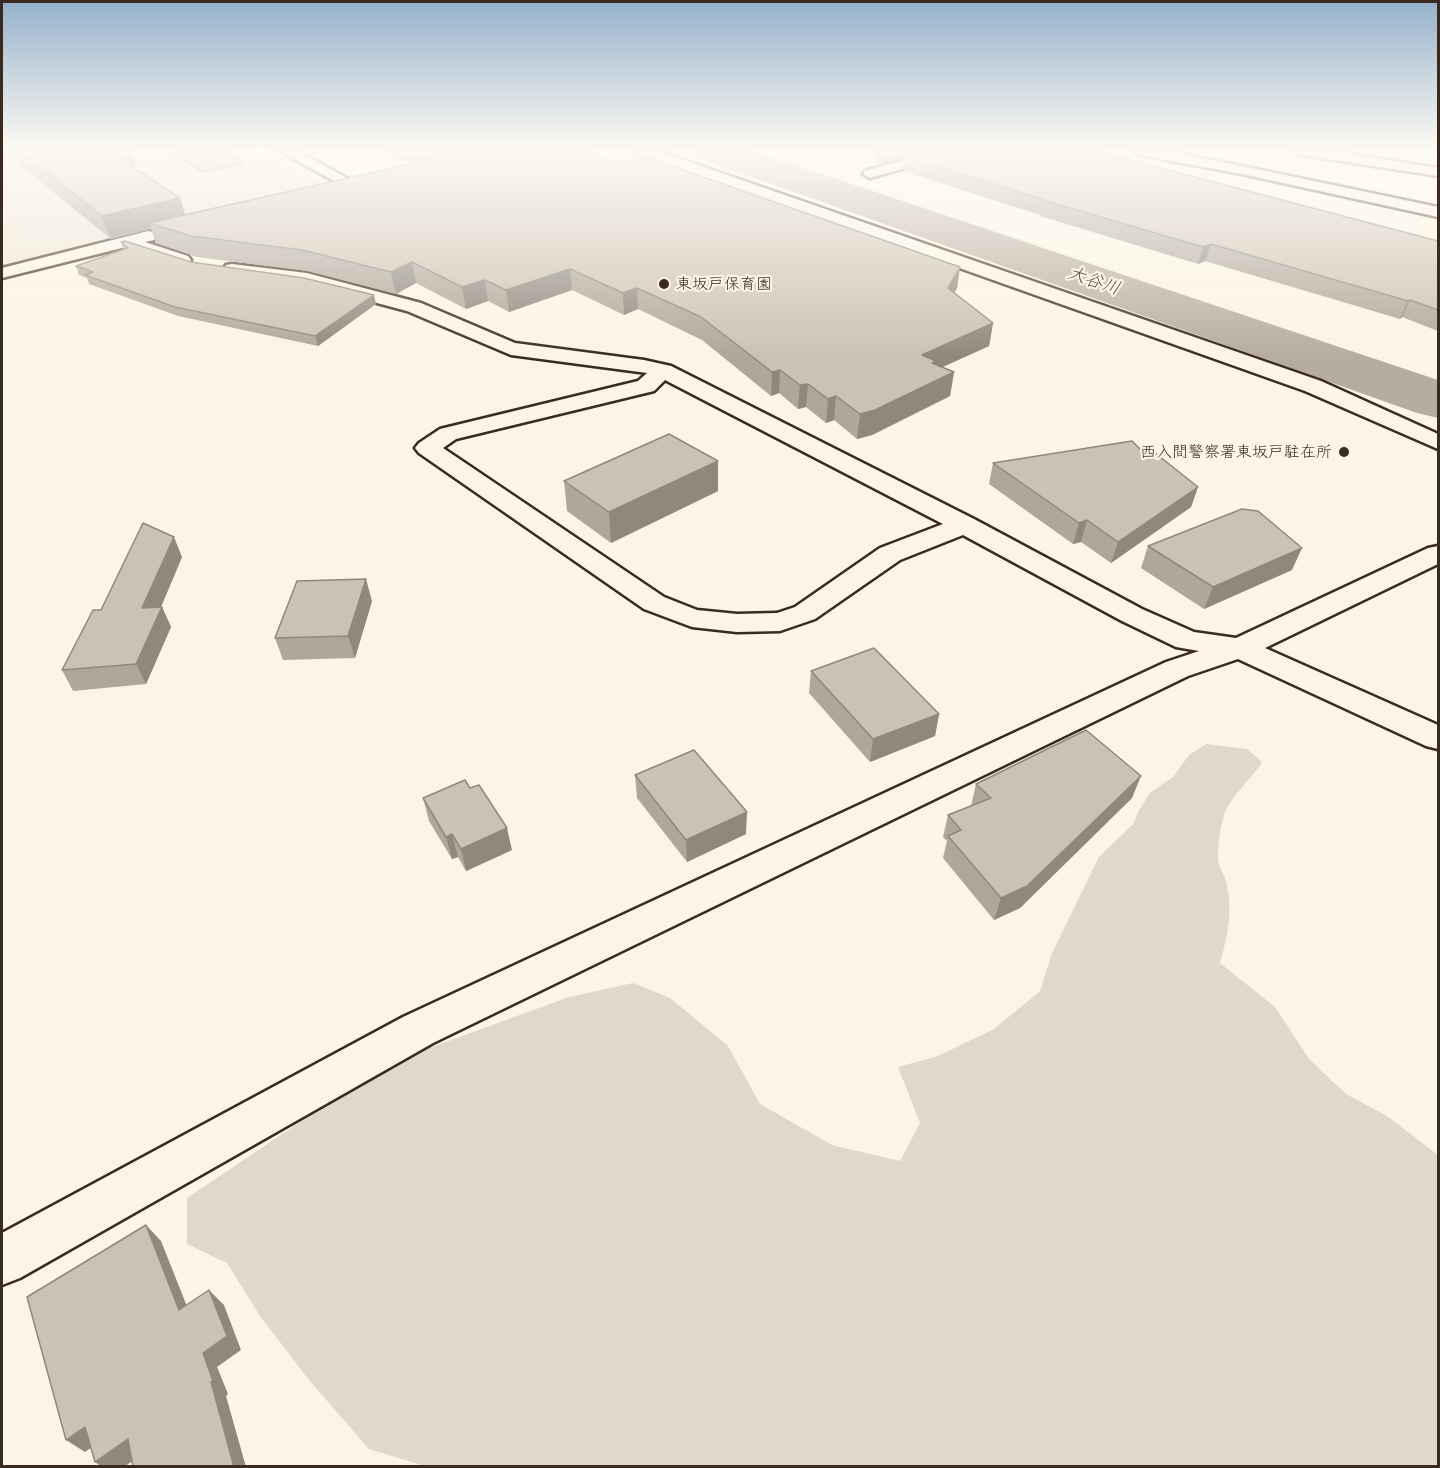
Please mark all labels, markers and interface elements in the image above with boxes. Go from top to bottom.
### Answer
water label: 大谷川 [1065,262,1123,300]
place label: 東坂戸保育園 [676,274,772,294]
marker: 東坂戸保育園 [657,277,671,291]
place label: 西入間警察署東坂戸駐在所 [1140,442,1332,462]
marker: 西入間警察署東坂戸駐在所 [1337,445,1351,459]

